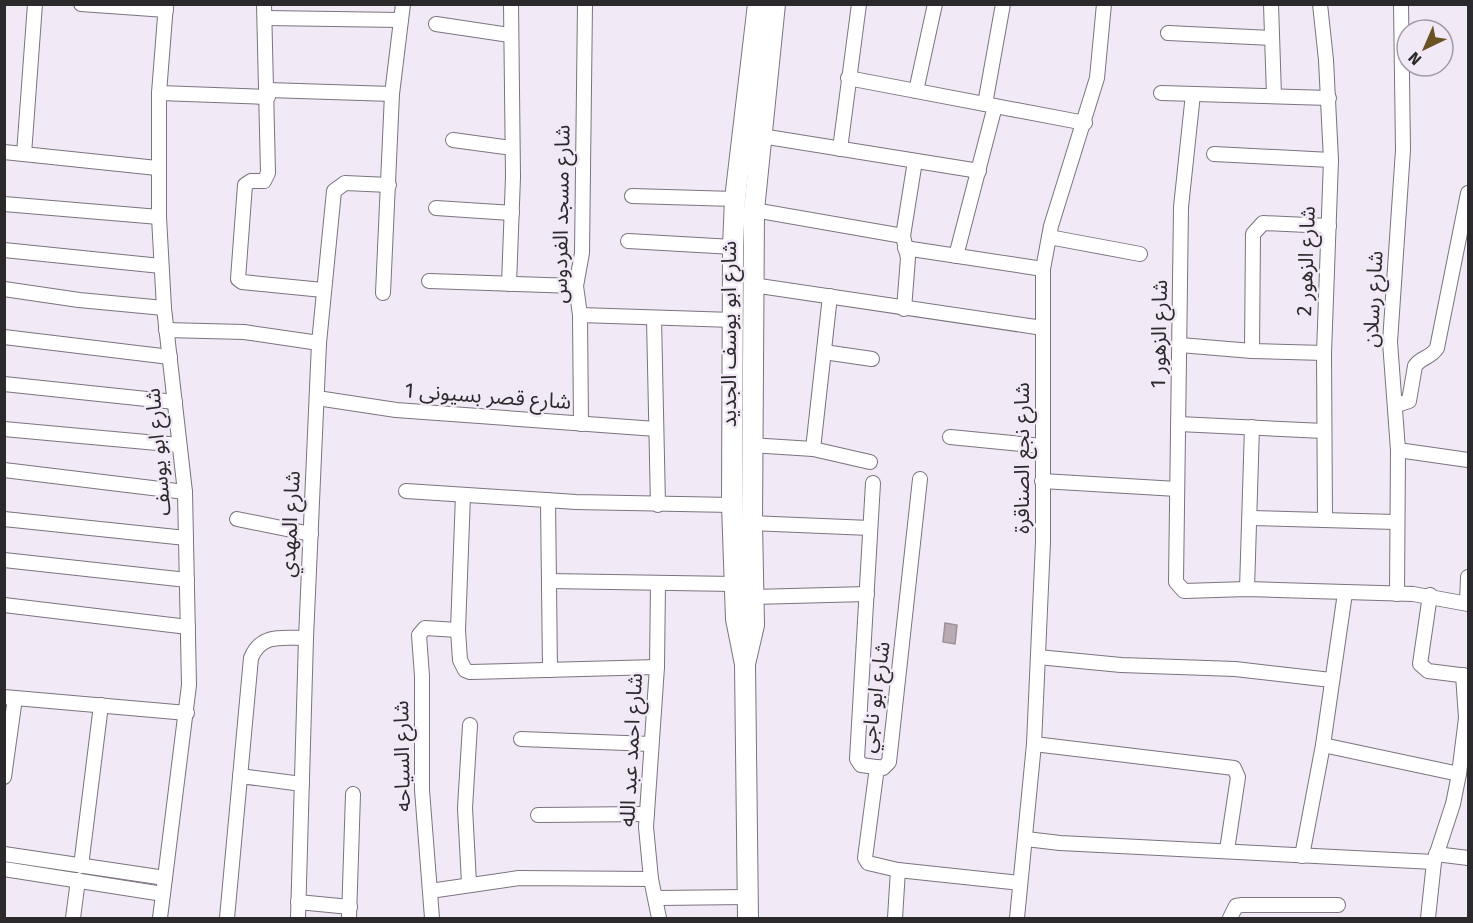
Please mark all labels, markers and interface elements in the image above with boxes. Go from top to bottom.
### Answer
north arrow [1395,18,1455,78]
text: N [1405,48,1425,69]
street label: شارع مسجد الفردوس [546,124,578,304]
street label: شارع الزهور 2 [1291,206,1323,317]
street label: شارع ابو يوسف الجديد [716,241,744,427]
street label: شارع رسلان [1357,250,1391,348]
street label: شارع الزهور 1 [1145,279,1175,389]
street label: شارع قصر بسيونى 1 [404,377,572,417]
street label: شارع نجع الصناقرة [1009,382,1037,534]
street label: شارع ابو يوسف [139,387,179,517]
street label: شارع المهدي [274,470,309,578]
street label: شارع ابو ناجي [854,640,899,755]
street label: شارع احمد عبد الله [614,672,650,828]
street label: شارع السياحه [388,700,418,812]

